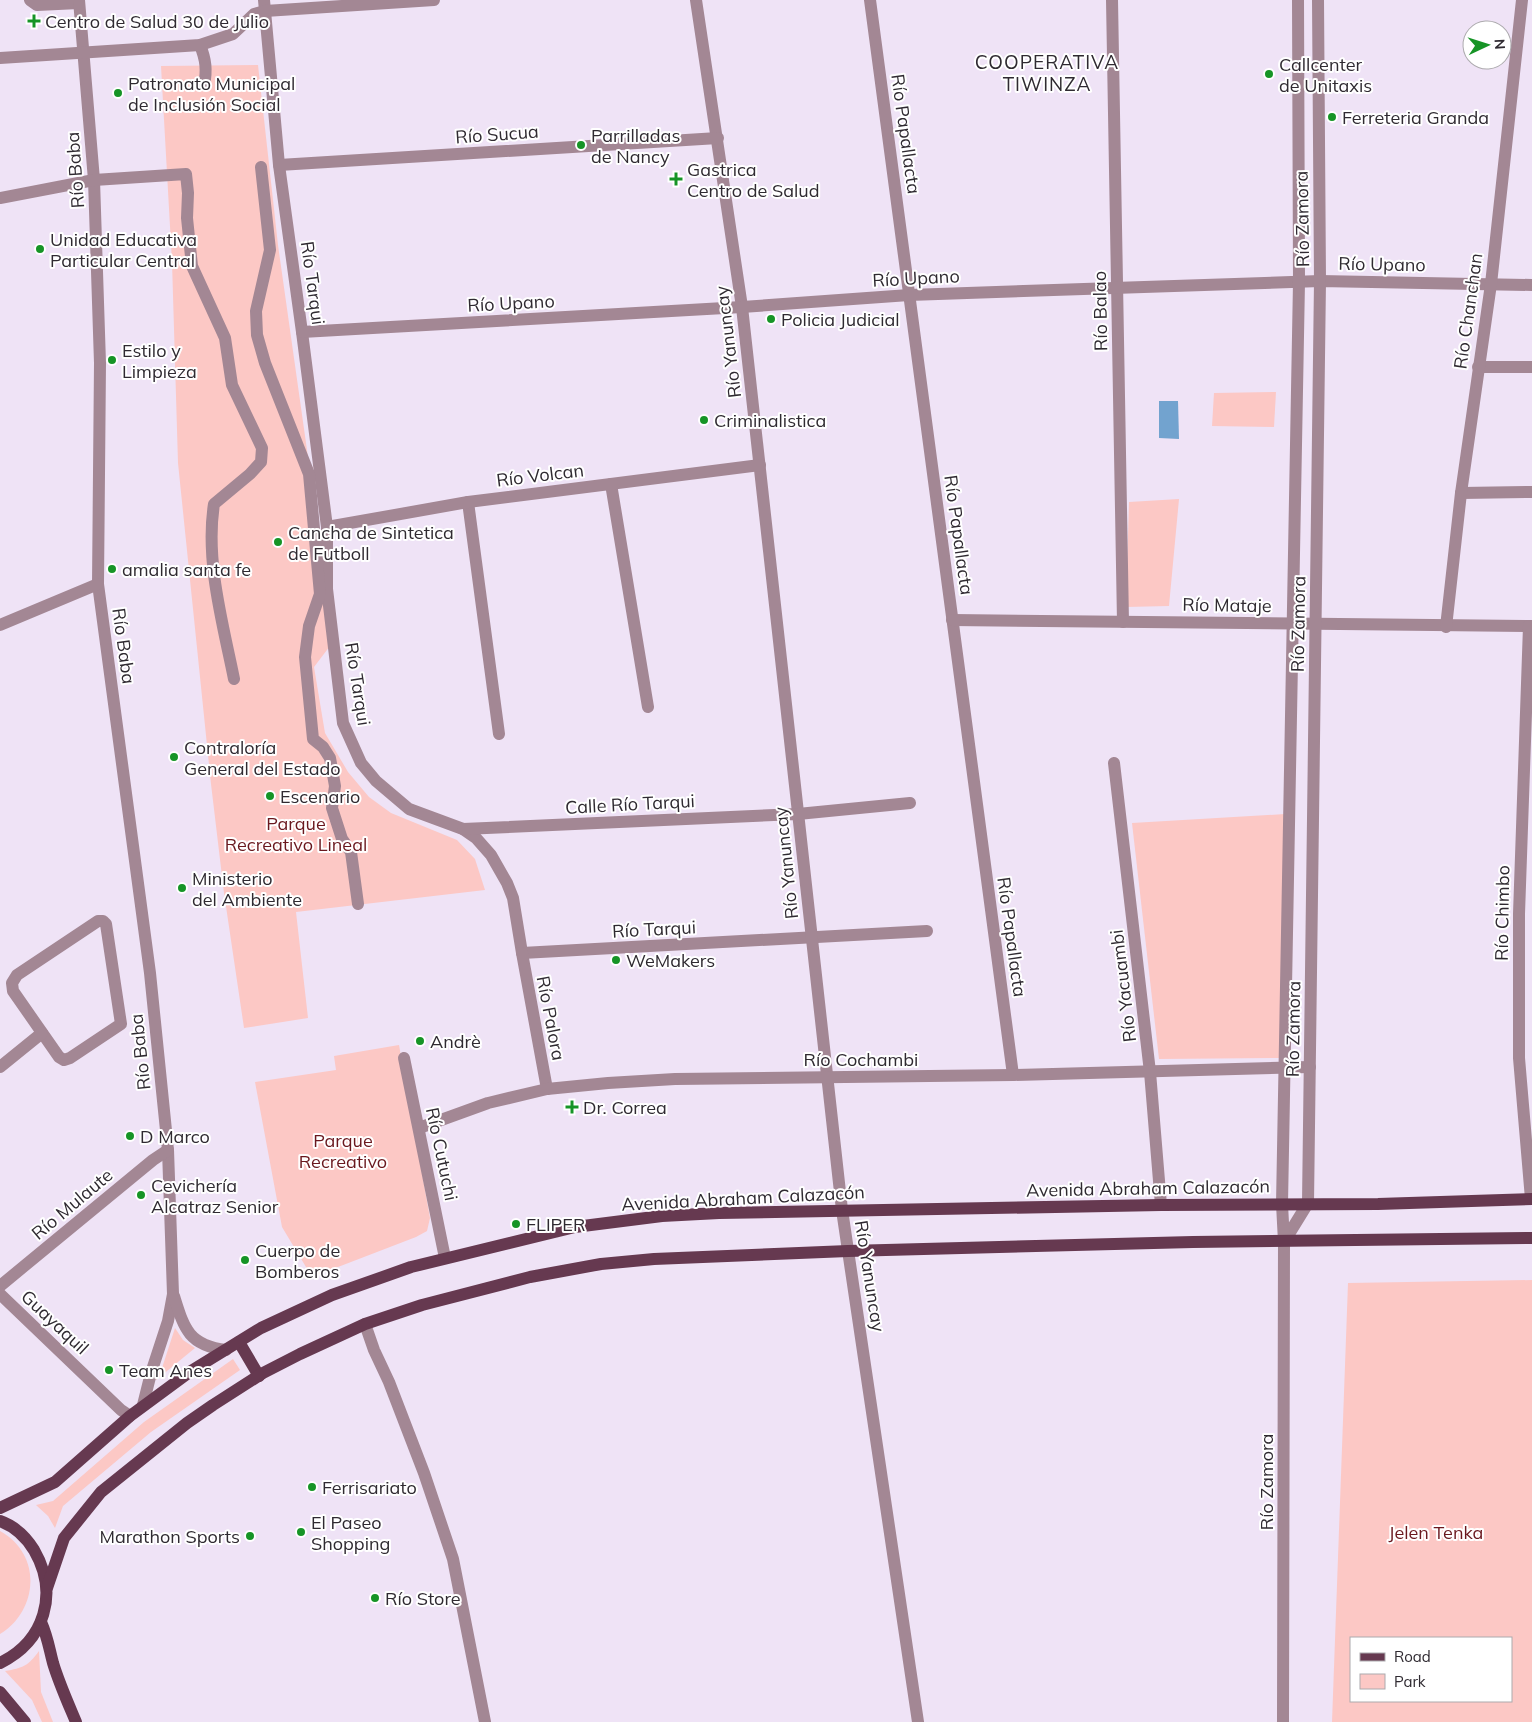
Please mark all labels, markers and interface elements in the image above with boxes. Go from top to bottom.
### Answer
place label: Centro de Salud 30 de Julio [45,10,269,33]
marker: Centro de Salud 30 de Julio [27,14,41,28]
north arrow [1462,20,1512,70]
text: N [1491,38,1509,50]
district label: COOPERATIVA TIWINZA [975,50,1119,96]
place label: Callcenter de Unitaxis [1279,53,1372,97]
marker: Callcenter de Unitaxis [1263,68,1275,80]
place label: Patronato Municipal de Inclusión Social [128,72,295,116]
street label: Río Papallacta [886,73,926,195]
marker: Patronato Municipal de Inclusión Social [112,87,124,99]
place label: Ferreteria Granda [1342,106,1489,129]
marker: Ferreteria Granda [1326,111,1338,123]
street label: Río Sucua [455,120,539,148]
place label: Parrilladas de Nancy [591,124,680,168]
street label: Río Baba [61,131,89,209]
marker: Parrilladas de Nancy [575,139,587,151]
place label: Gastrica Centro de Salud [687,158,820,202]
street label: Río Zamora [1290,171,1314,267]
marker: Gastrica Centro de Salud [669,172,683,186]
place label: Unidad Educativa Particular Central [50,228,197,272]
street label: Río Tarqui [296,240,330,326]
marker: Unidad Educativa Particular Central [34,243,46,255]
street label: Río Upano [1338,252,1426,276]
street label: Río Chanchan [1448,252,1488,370]
street label: Río Upano [872,264,960,292]
street label: Río Balao [1088,271,1112,351]
street label: Río Yanuncay [710,284,746,399]
street label: Río Upano [467,289,555,317]
place label: Policia Judicial [781,308,900,331]
marker: Policia Judicial [765,313,777,325]
place label: Estilo y Limpieza [122,339,197,383]
marker: Estilo y Limpieza [106,354,118,366]
place label: Criminalistica [714,409,826,432]
marker: Criminalistica [698,414,710,426]
street label: Río Volcan [495,458,585,492]
street label: Río Papallacta [939,474,979,596]
place label: Cancha de Sintetica de Futboll [288,521,454,565]
marker: Cancha de Sintetica de Futboll [272,536,284,548]
place label: amalia santa fe [122,558,251,581]
marker: amalia santa fe [106,563,118,575]
street label: Río Zamora [1286,576,1310,672]
street label: Río Mataje [1182,593,1272,617]
street label: Río Baba [107,607,141,685]
street label: Río Tarqui [340,641,376,727]
place label: Contraloría General del Estado [184,736,341,780]
marker: Contraloría General del Estado [168,751,180,763]
place label: Escenario [280,785,360,808]
street label: Calle Río Tarqui [565,789,695,819]
marker: Escenario [264,790,276,802]
street label: Río Yanuncay [769,805,803,920]
park label: Parque Recreativo Lineal [225,812,367,856]
street label: Río Chimbo [1490,865,1514,961]
place label: Ministerio del Ambiente [192,867,302,911]
street label: Río Papallacta [992,876,1032,998]
marker: Ministerio del Ambiente [176,882,188,894]
street label: Río Tarqui [612,915,696,943]
street label: Río Yacuambi [1105,928,1141,1044]
place label: WeMakers [626,949,715,972]
marker: WeMakers [610,954,622,966]
street label: Río Palora [532,974,570,1062]
street label: Río Zamora [1281,981,1305,1077]
street label: Río Baba [125,1013,155,1091]
place label: Andrè [430,1030,481,1053]
marker: Andrè [414,1035,426,1047]
street label: Río Cochambi [804,1048,918,1071]
place label: Dr. Correa [583,1096,667,1119]
marker: Dr. Correa [565,1100,579,1114]
street label: Río Cutuchi [421,1105,463,1203]
place label: D Marco [140,1125,210,1148]
park label: Parque Recreativo [299,1129,387,1173]
marker: D Marco [124,1130,136,1142]
street label: Río Mulaute [27,1163,117,1245]
place label: Cevichería Alcatraz Senior [151,1174,279,1218]
street label: Avenida Abraham Calazacón [1026,1174,1270,1202]
street label: Avenida Abraham Calazacón [621,1180,865,1216]
marker: Cevichería Alcatraz Senior [135,1189,147,1201]
place label: FLIPER [526,1213,585,1236]
marker: FLIPER [510,1218,522,1230]
street label: Río Yanuncay [850,1219,890,1334]
place label: Cuerpo de Bomberos [255,1239,340,1283]
marker: Cuerpo de Bomberos [239,1254,251,1266]
street label: Guayaquil [16,1285,94,1359]
place label: Team Anes [119,1359,212,1382]
marker: Team Anes [103,1364,115,1376]
street label: Río Zamora [1255,1434,1278,1530]
place label: Ferrisariato [322,1476,417,1499]
marker: Ferrisariato [306,1481,318,1493]
place label: El Paseo Shopping [311,1511,390,1555]
park label: Jelen Tenka [1389,1521,1483,1544]
place label: Marathon Sports [100,1525,240,1548]
marker: El Paseo Shopping [295,1526,307,1538]
marker: Marathon Sports [244,1530,256,1542]
place label: Río Store [385,1587,461,1610]
marker: Río Store [369,1592,381,1604]
legend [1350,1637,1512,1702]
text: Road [1394,1647,1431,1666]
text: Park [1394,1672,1426,1691]

